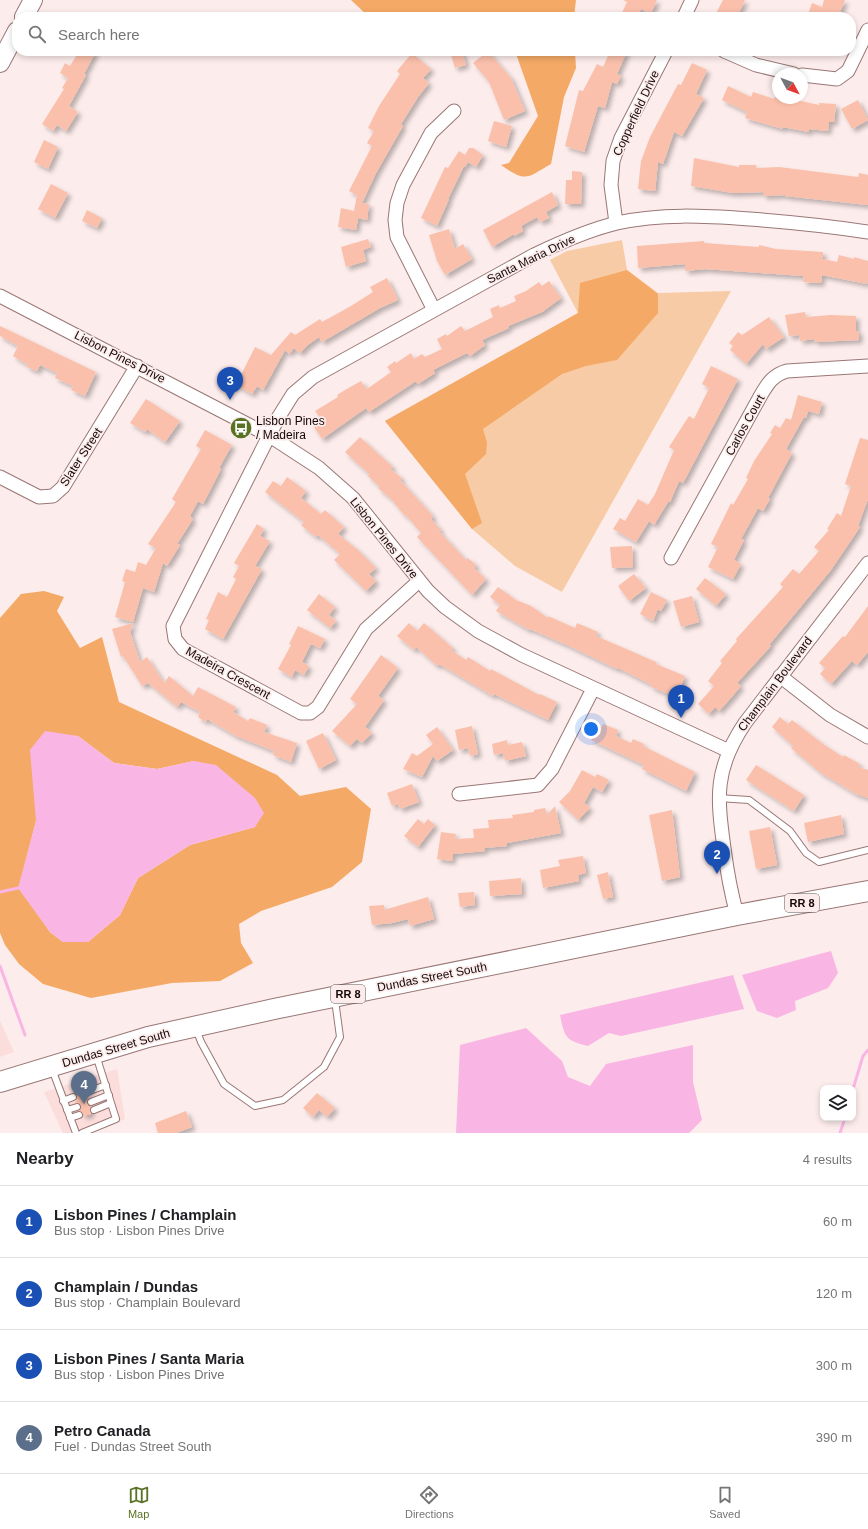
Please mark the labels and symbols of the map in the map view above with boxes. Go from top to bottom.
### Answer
street label: Copperfield Drive [610,68,662,158]
north arrow [772,68,808,104]
street label: Santa Maria Drive [485,232,578,286]
street label: Lisbon Pines Drive [72,328,168,386]
pin: 3 [217,367,243,400]
street label: Carlos Court [723,392,768,458]
place label: Lisbon Pines / Madeira [256,414,325,442]
bus stop icon: Lisbon Pines / Madeira [228,415,254,441]
street label: Slater Street [57,425,105,489]
street label: Lisbon Pines Drive [347,495,421,582]
street label: Champlain Boulevard [735,634,815,734]
street label: Madeira Crescent [183,644,273,702]
pin: 1 [668,685,694,718]
your location [581,719,601,739]
pin: 2 [704,841,730,874]
road number: RR 8 [785,894,819,912]
street label: Dundas Street South [376,959,488,995]
road number: RR 8 [331,985,365,1003]
street label: Dundas Street South [61,1026,171,1070]
pin: 4 [71,1071,97,1104]

